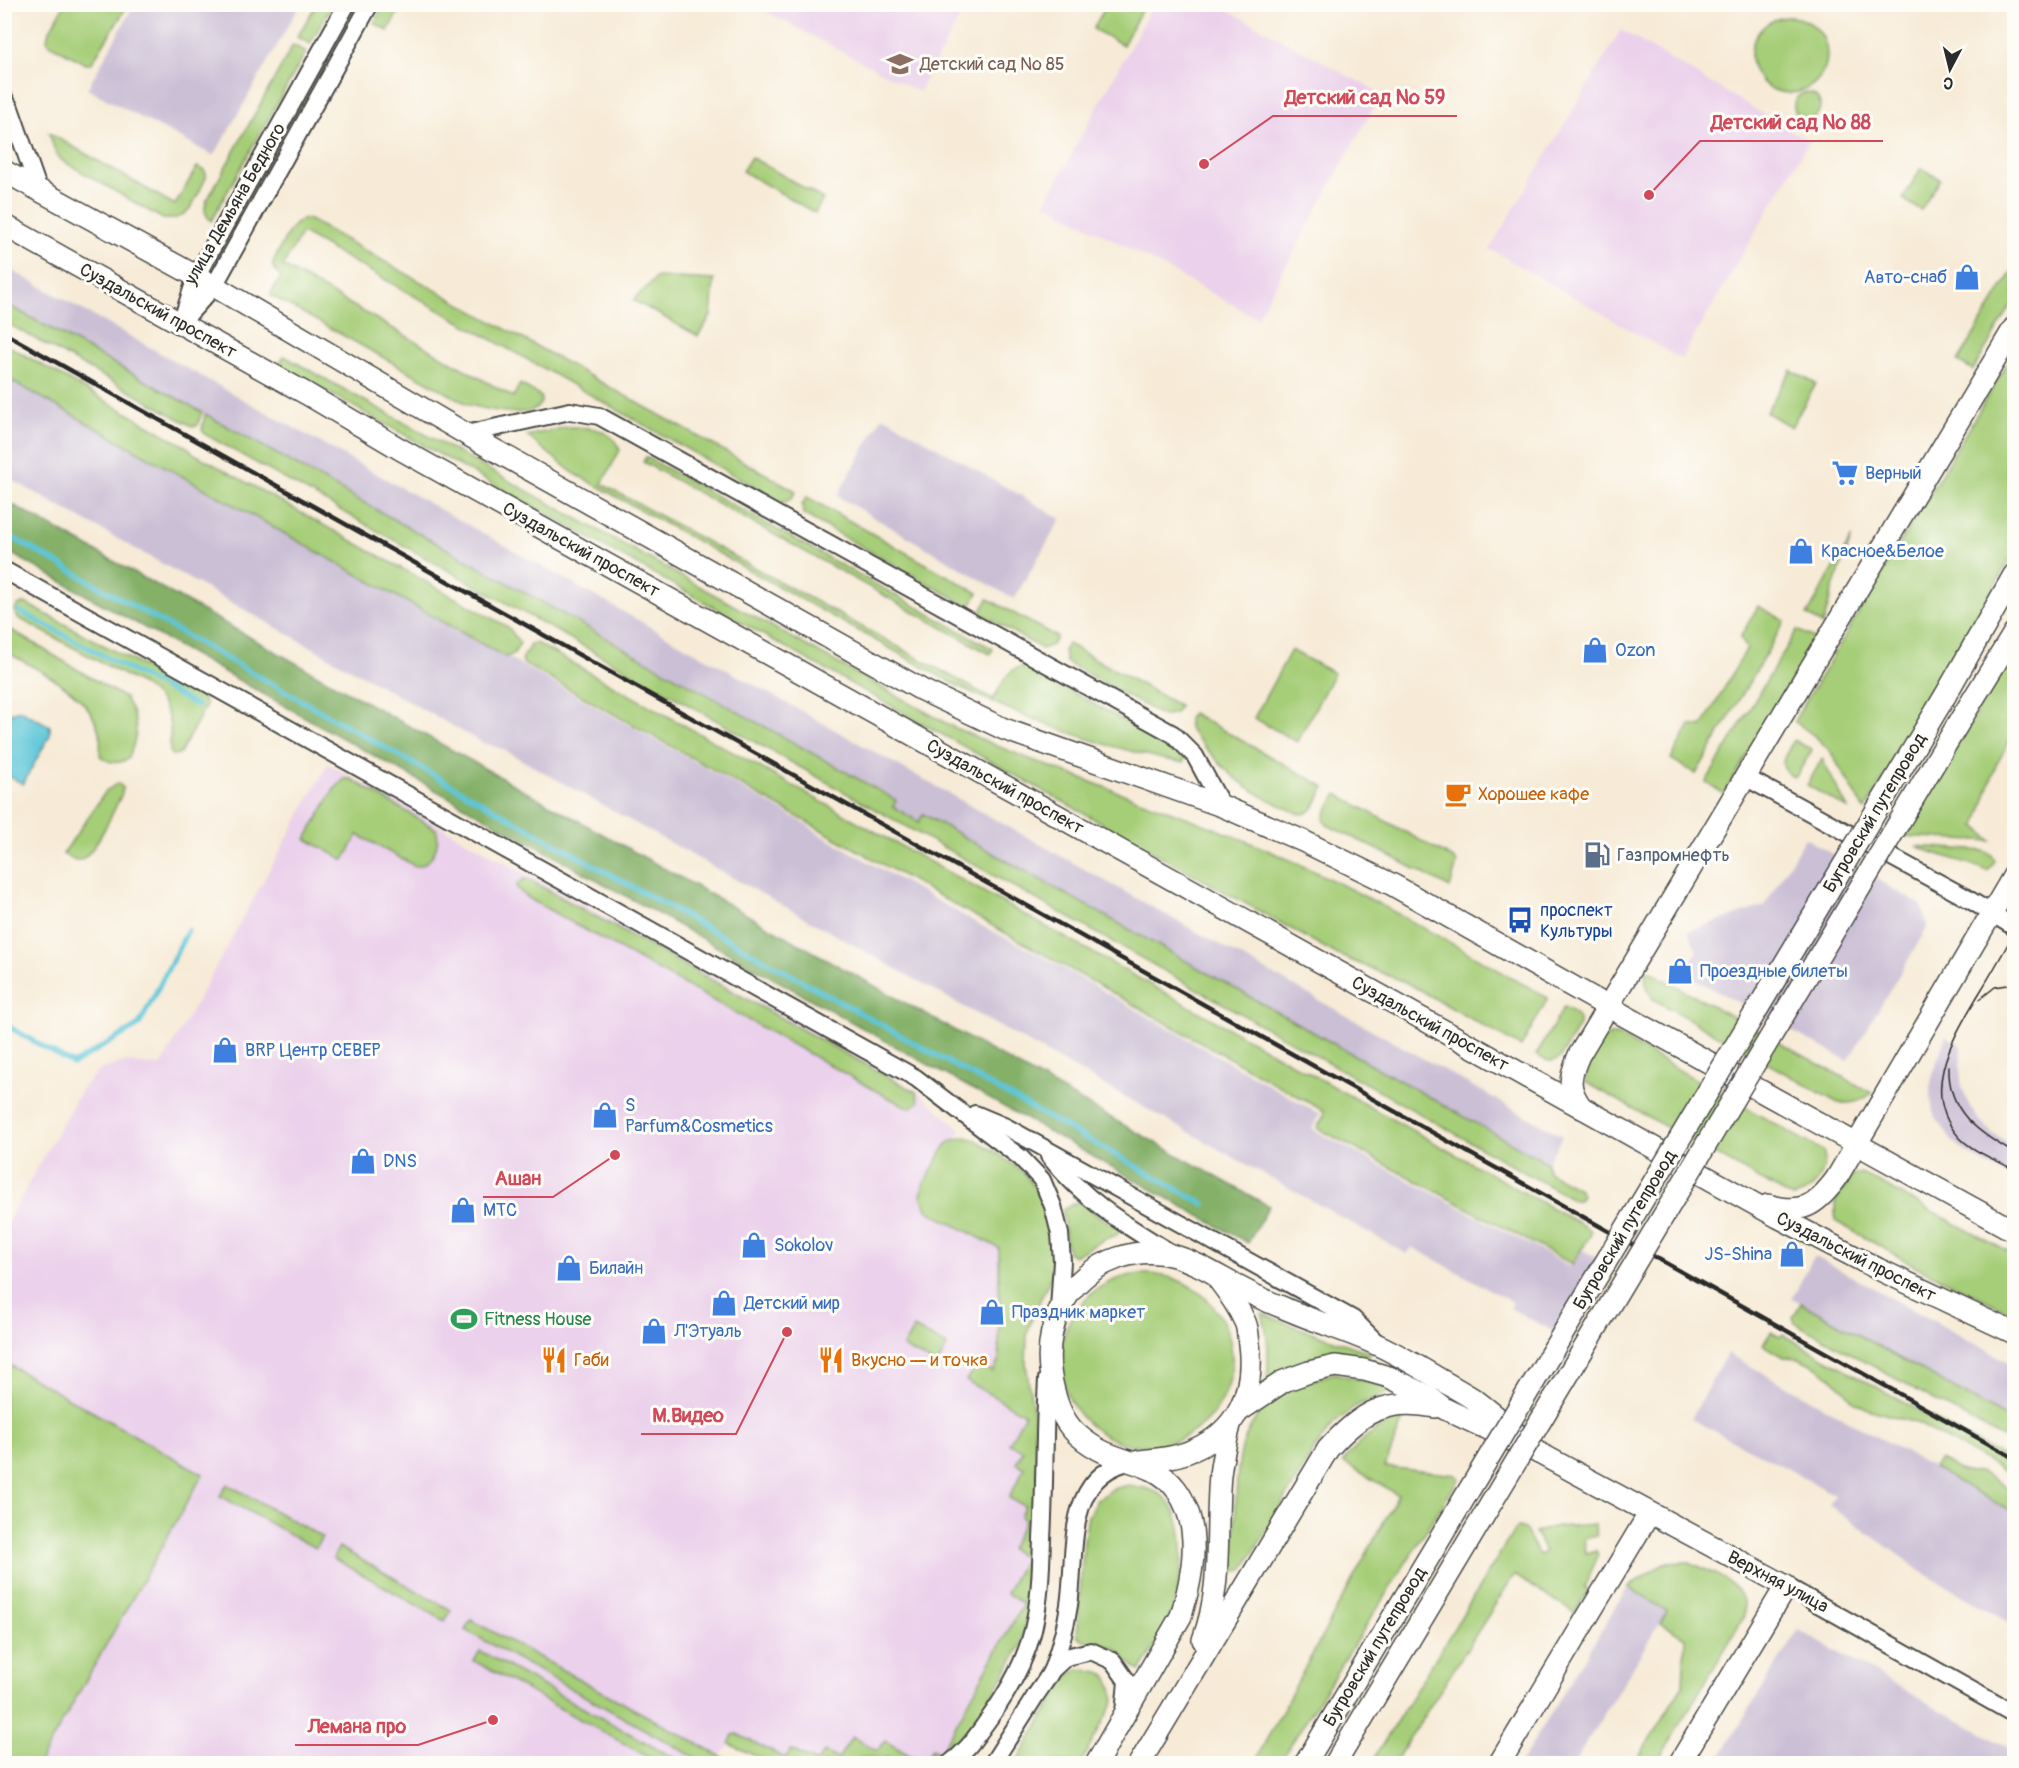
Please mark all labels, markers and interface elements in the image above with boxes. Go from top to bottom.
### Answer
north arrow [1920,39,1980,99]
school or university icon: Детский сад № 85 [885,49,915,79]
place label: Детский сад № 85 [919,53,1064,76]
text: С [1942,72,1954,93]
callout: Детский сад № 59 [1273,78,1457,116]
text: Детский сад № 59 [1284,85,1445,110]
callout: Детский сад № 88 [1700,103,1883,141]
text: Детский сад № 88 [1710,110,1871,135]
street label: улица Демьяна Бедного [179,119,291,290]
street label: Суздальский проспект [75,258,241,364]
shop icon: Авто-снаб [1952,262,1982,292]
place label: Авто-снаб [1864,266,1947,289]
supermarket icon: Верный [1830,458,1860,488]
place label: Верный [1865,462,1922,485]
street label: Суздальский проспект [498,497,664,603]
shop icon: Красное&Белое [1786,536,1816,566]
place label: Красное&Белое [1821,540,1944,563]
shop icon: Ozon [1580,635,1610,665]
place label: Ozon [1615,639,1655,662]
street label: Бугровский путепровод [1818,729,1932,897]
street label: Суздальский проспект [922,734,1088,840]
cafe icon: Хорошее кафе [1443,779,1473,809]
place label: Хорошее кафе [1478,783,1589,806]
fuel station icon: Газпромнефть [1582,840,1612,870]
place label: Газпромнефть [1617,844,1730,867]
place label: проспект Культуры [1540,899,1613,943]
bus stop icon: проспект Культуры [1505,905,1535,935]
shop icon: Проездные билеты [1665,956,1695,986]
place label: Проездные билеты [1700,960,1848,983]
street label: Суздальский проспект [1347,971,1513,1077]
shop icon: BRP Центр СЕВЕР [210,1035,240,1065]
place label: BRP Центр СЕВЕР [245,1039,381,1062]
place label: S Parfum&Cosmetics [625,1094,773,1138]
shop icon: S Parfum&Cosmetics [590,1100,620,1130]
shop icon: DNS [348,1146,378,1176]
street label: Бугровский путепровод [1568,1146,1682,1314]
place label: DNS [383,1150,417,1173]
callout: Ашан [483,1159,553,1197]
text: Ашан [495,1166,541,1191]
shop icon: МТС [448,1195,478,1225]
place label: МТС [483,1199,517,1222]
street label: Суздальский проспект [1772,1207,1940,1307]
shop icon: Sokolov [739,1230,769,1260]
place label: Sokolov [774,1234,833,1257]
shop icon: JS-Shina [1777,1239,1807,1269]
place label: JS-Shina [1705,1243,1772,1266]
shop icon: Билайн [554,1253,584,1283]
place label: Билайн [589,1257,643,1280]
shop icon: Детский мир [709,1288,739,1318]
place label: Детский мир [743,1292,840,1315]
shop icon: Праздник маркет [977,1297,1007,1327]
place label: Праздник маркет [1012,1301,1145,1324]
sports icon: Fitness House [449,1304,479,1334]
place label: Fitness House [484,1308,592,1331]
shop icon: Л'Этуаль [639,1316,669,1346]
place label: Л'Этуаль [673,1320,742,1343]
restaurant icon: Габи [539,1345,569,1375]
restaurant icon: Вкусно — и точка [816,1345,846,1375]
place label: Габи [574,1349,609,1372]
place label: Вкусно — и точка [851,1349,988,1372]
callout: М.Видео [641,1396,736,1434]
text: М.Видео [652,1403,724,1428]
street label: Верхняя улица [1724,1546,1832,1618]
street label: Бугровский путепровод [1318,1563,1432,1731]
callout: Лемана про [295,1707,418,1745]
text: Лемана про [307,1714,406,1739]

